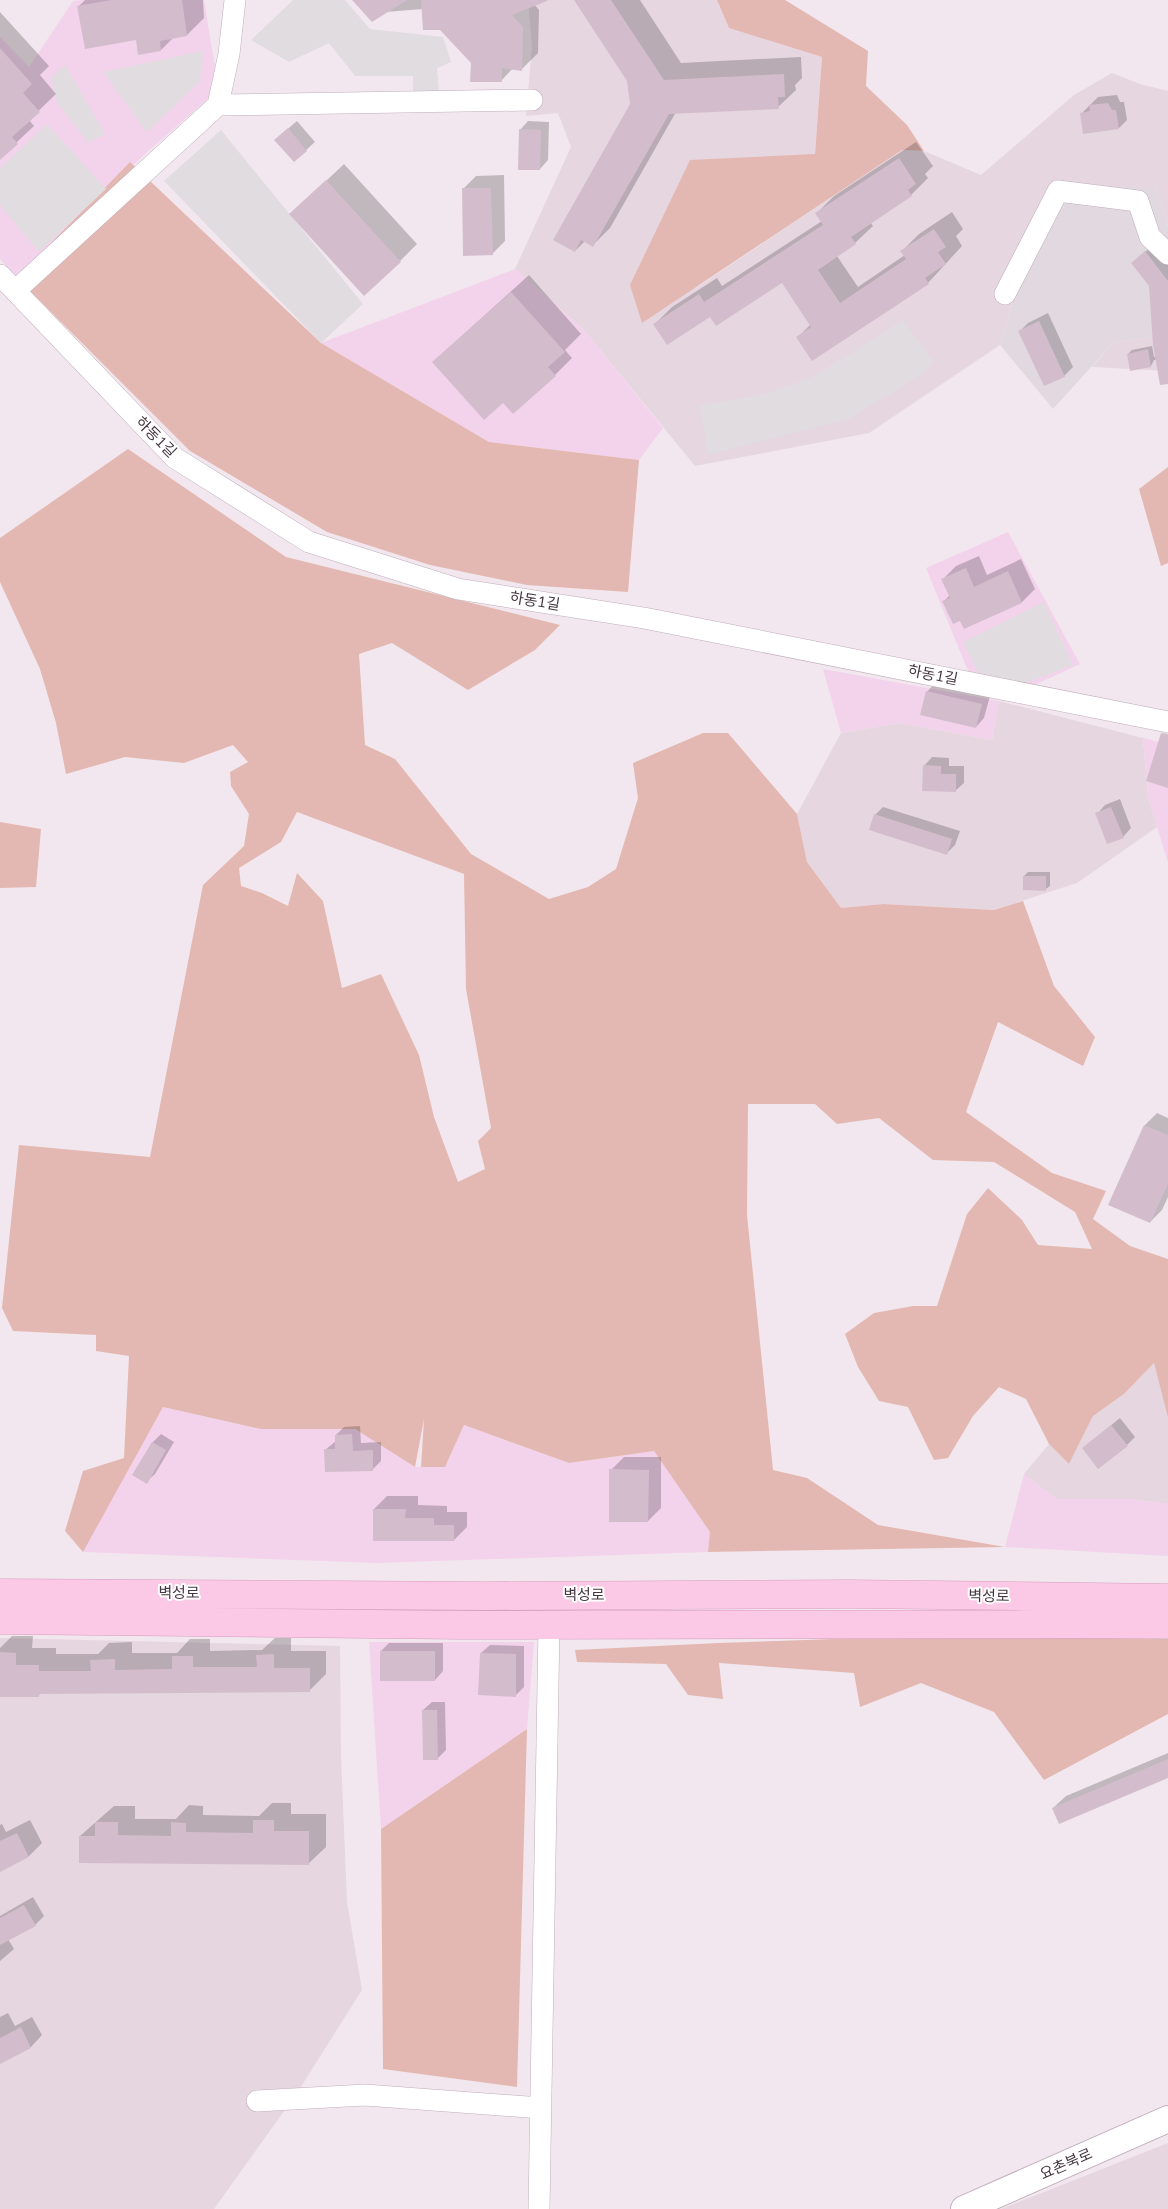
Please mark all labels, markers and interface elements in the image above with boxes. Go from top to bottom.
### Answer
street label: 하동1길 [132,412,181,461]
street label: 하동1길 [509,587,561,614]
street label: 하동1길 [907,660,960,689]
street label: 벽성로 [158,1583,200,1602]
street label: 벽성로 [563,1585,605,1604]
street label: 벽성로 [968,1586,1010,1605]
street label: 요촌북로 [1037,2144,1095,2183]

